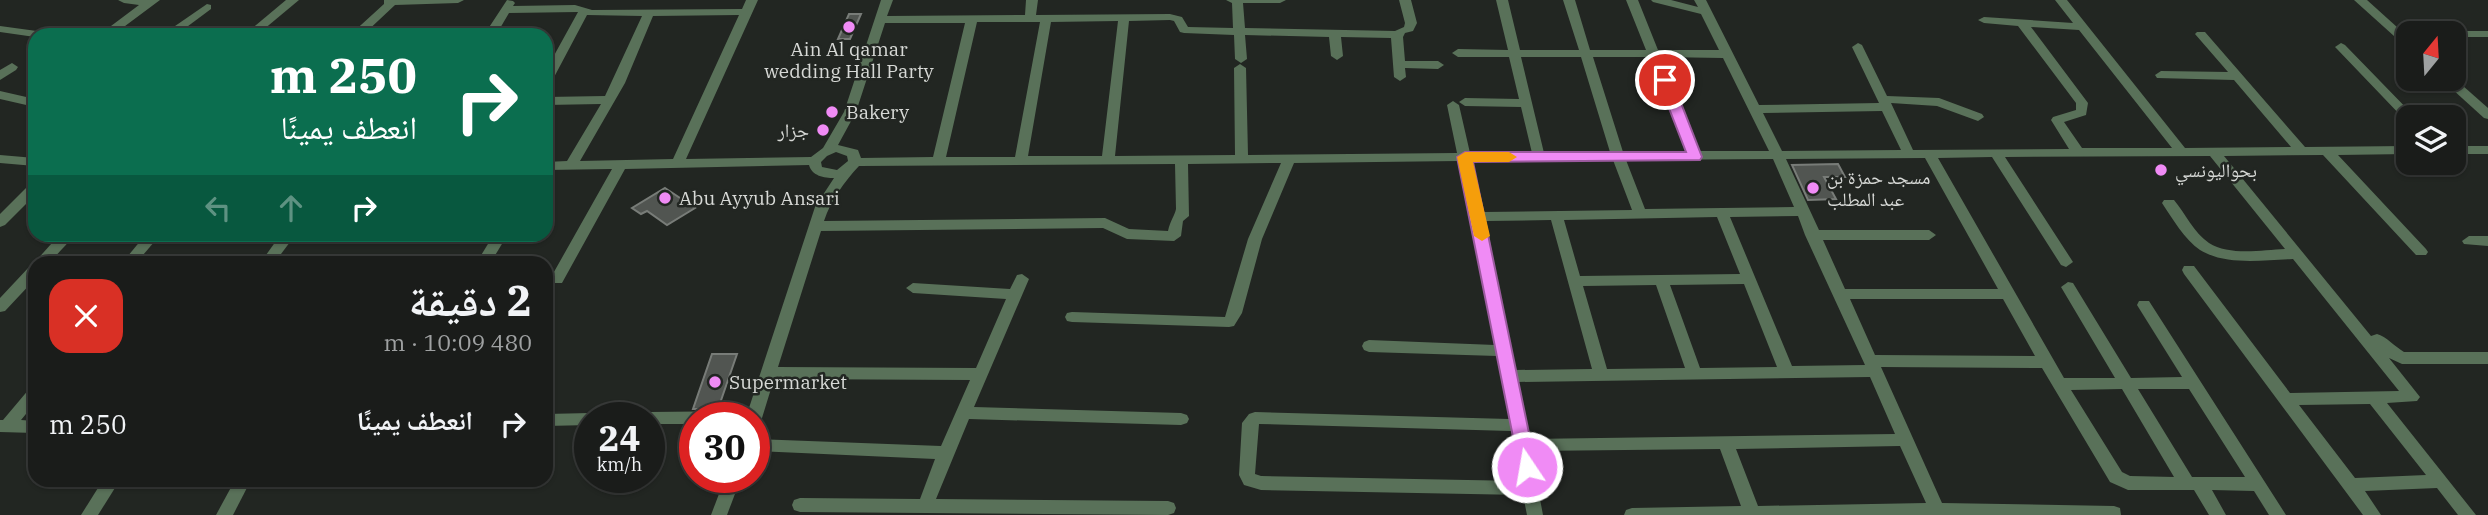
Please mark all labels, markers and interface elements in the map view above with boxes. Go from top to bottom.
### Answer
marker: Ain Al qamar wedding Hall Party [841,19,857,35]
north arrow [2396,21,2466,91]
map controls [2396,21,2466,175]
place label: Ain Al qamar wedding Hall Party [764,37,935,83]
text: 250 m [270,43,417,106]
pin [1635,50,1695,110]
icon: right [441,56,532,147]
icon: arrive [1646,61,1684,99]
place label: Bakery [846,100,910,124]
marker: Bakery [824,104,840,120]
button: layers [2396,105,2466,175]
text: انعطف يمينًا [280,106,417,148]
place label: جزار [776,118,809,142]
marker: جزار [815,122,831,138]
place label: بحواليونسي [2175,158,2257,186]
marker: بحواليونسي [2153,162,2169,178]
place label: مسجد حمزة بن عبد المطلب [1827,165,1930,211]
marker: مسجد حمزة بن عبد المطلب [1805,180,1821,196]
place label: Abu Ayyub Ansari [679,186,840,210]
icon: left [199,189,237,227]
icon: ahead [272,189,310,227]
icon: right [345,189,383,227]
marker: Abu Ayyub Ansari [657,190,673,206]
text: 2 دقيقة [409,273,532,328]
button: close [49,279,123,353]
text: 480 m · 10:09 [383,327,532,357]
place label: Supermarket [729,370,847,394]
marker: Supermarket [707,374,723,390]
speed limit sign: 30 [679,402,770,493]
text: انعطف يمينًا [357,403,473,437]
icon: right [494,405,532,443]
text: 250 m [49,407,127,441]
text: 24 [598,415,641,461]
position arrow [1490,430,1564,504]
text: km/h [597,453,642,476]

